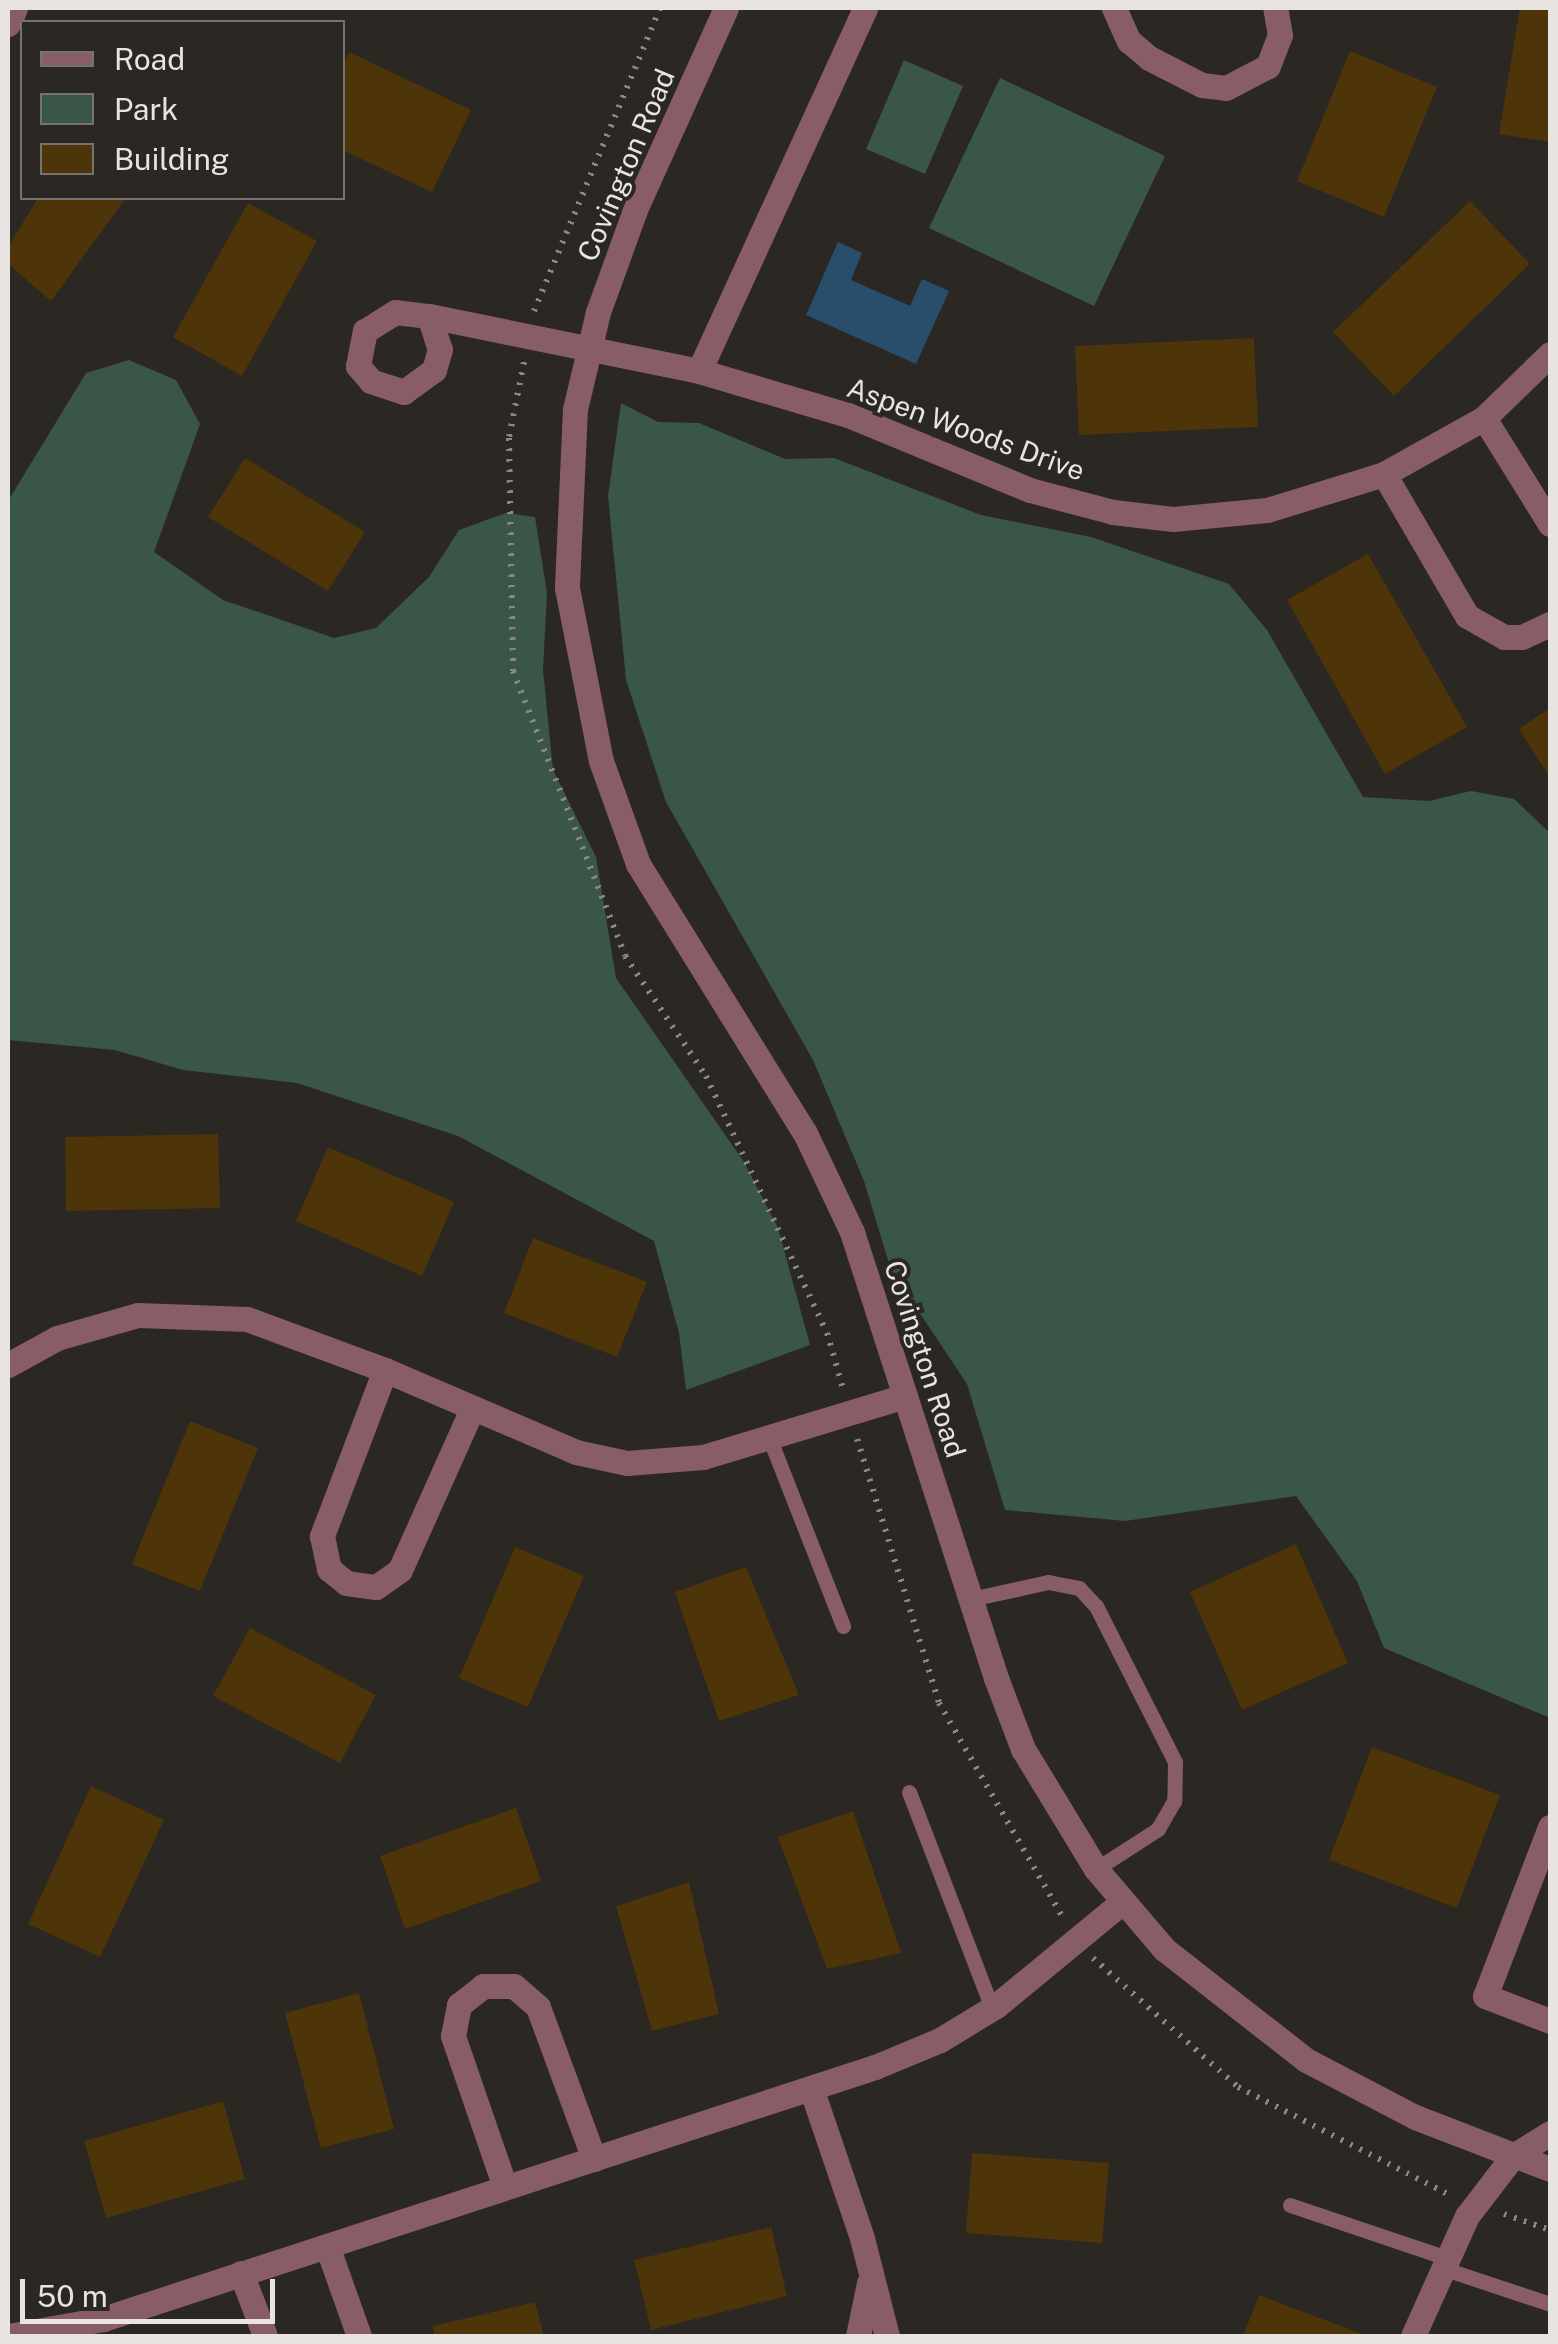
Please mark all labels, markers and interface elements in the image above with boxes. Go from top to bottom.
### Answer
legend [20,20,345,200]
text: Road [114,41,185,77]
street label: Covington Road [570,64,682,266]
text: Park [114,91,178,127]
text: Building [114,141,229,177]
street label: Aspen Woods Drive [842,370,1090,488]
street label: Covington Road [877,1256,973,1462]
scale bar [25,2259,280,2321]
text: 50 m [37,2278,108,2314]

